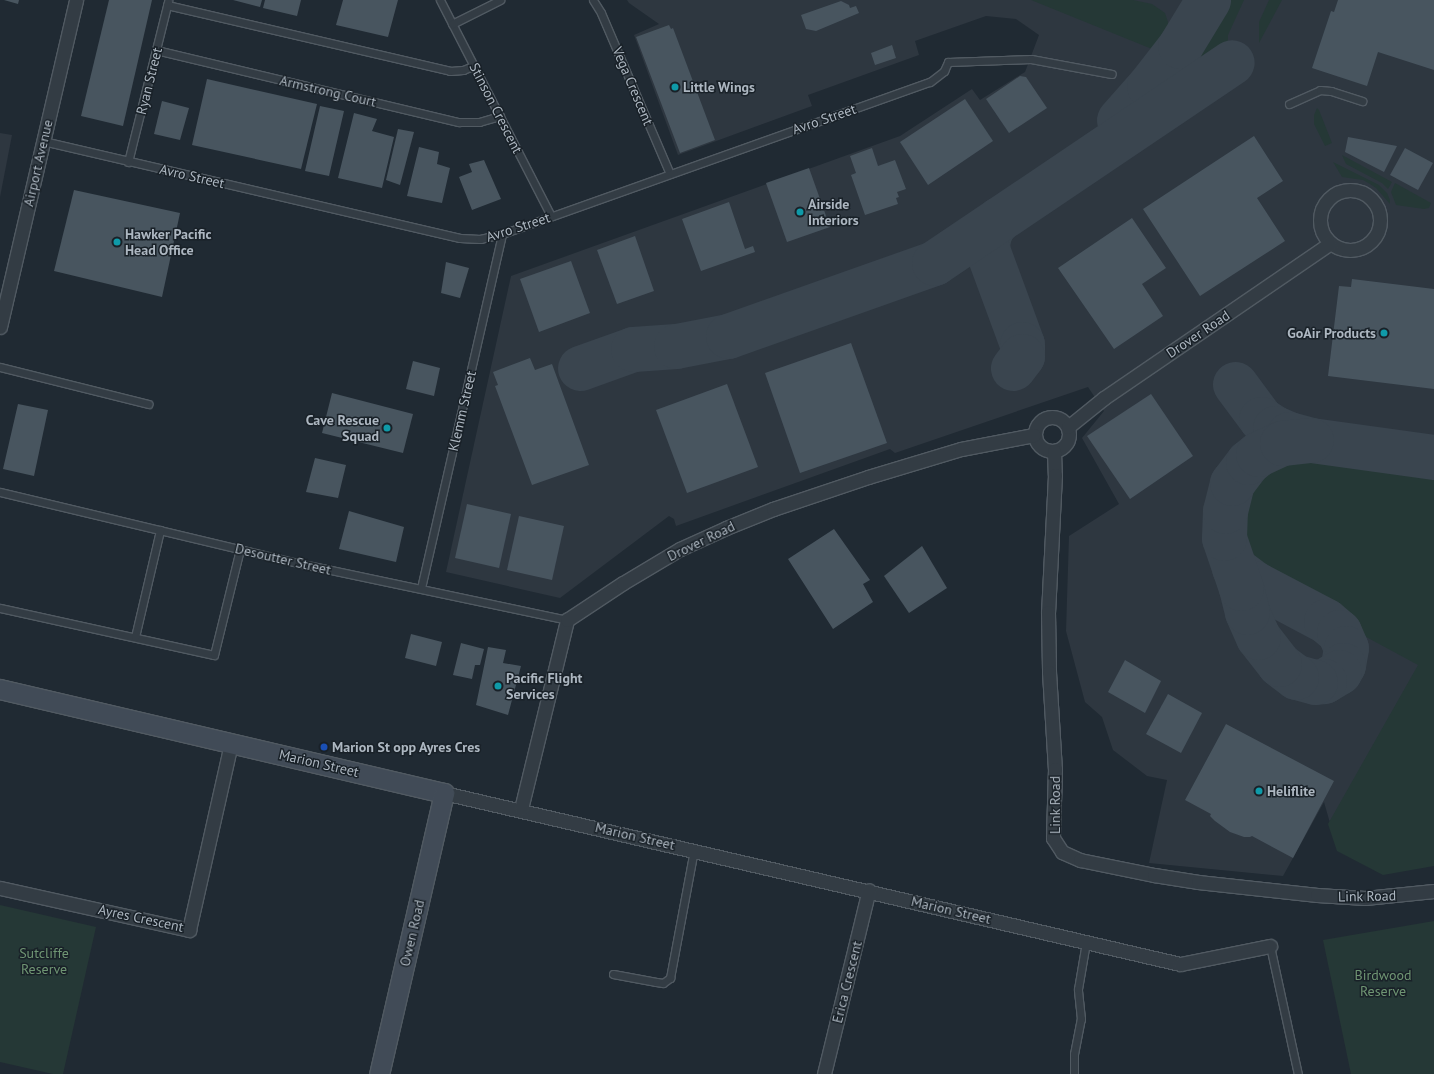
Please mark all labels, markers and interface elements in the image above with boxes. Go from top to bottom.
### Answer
street label: Vega Crescent [609,44,657,128]
street label: Ryan Street [133,46,165,116]
street label: Stinson Crescent [466,60,526,156]
street label: Armstrong Court [278,72,378,110]
place label: Little Wings [683,79,755,95]
marker: Little Wings [670,82,680,92]
street label: Avro Street [790,100,858,138]
street label: Airport Avenue [20,118,56,208]
street label: Avro Street [158,160,226,192]
place label: Airside Interiors [808,196,859,228]
marker: Airside Interiors [795,207,805,217]
street label: Avro Street [484,209,552,245]
place label: Hawker Pacific Head Office [125,226,212,258]
marker: Hawker Pacific Head Office [112,237,122,247]
street label: Drover Road [1163,307,1233,361]
place label: GoAir Products [1287,325,1376,341]
marker: GoAir Products [1379,328,1389,338]
street label: Klemm Street [445,369,479,453]
place label: Cave Rescue Squad [306,412,379,444]
marker: Cave Rescue Squad [382,423,392,433]
street label: Drover Road [664,517,738,565]
street label: Desoutter Street [233,540,333,578]
place label: Pacific Flight Services [506,670,583,702]
marker: Pacific Flight Services [493,681,503,691]
place label: Marion St opp Ayres Cres [332,739,481,755]
marker: Marion St opp Ayres Cres [319,742,329,752]
street label: Marion Street [278,746,360,780]
street label: Link Road [1047,776,1063,834]
place label: Heliflite [1267,783,1315,799]
marker: Heliflite [1254,786,1264,796]
street label: Marion Street [594,819,676,853]
street label: Link Road [1337,887,1397,905]
street label: Marion Street [910,893,992,927]
street label: Owen Road [396,898,428,968]
street label: Ayres Crescent [97,901,185,935]
street label: Erica Crescent [829,939,865,1025]
park label: Sutcliffe Reserve [19,945,69,978]
park label: Birdwood Reserve [1355,967,1411,1000]

